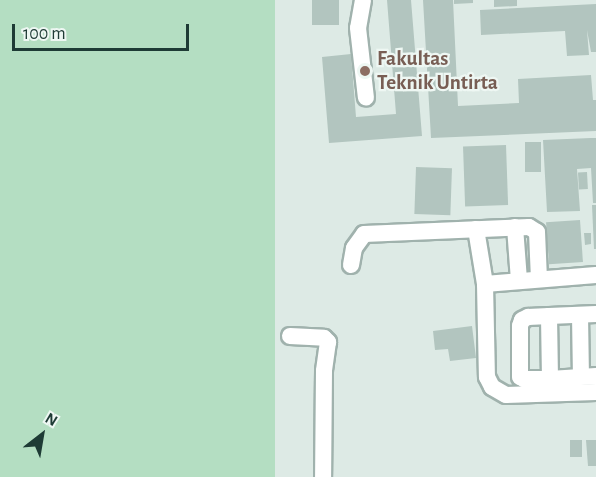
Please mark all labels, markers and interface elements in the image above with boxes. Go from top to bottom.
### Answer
scale bar [15,12,192,50]
text: 100 m [23,25,66,43]
place label: Fakultas Teknik Untirta [377,46,498,96]
marker: Fakultas Teknik Untirta [358,64,372,78]
north arrow [12,405,72,465]
text: N [42,410,60,429]

